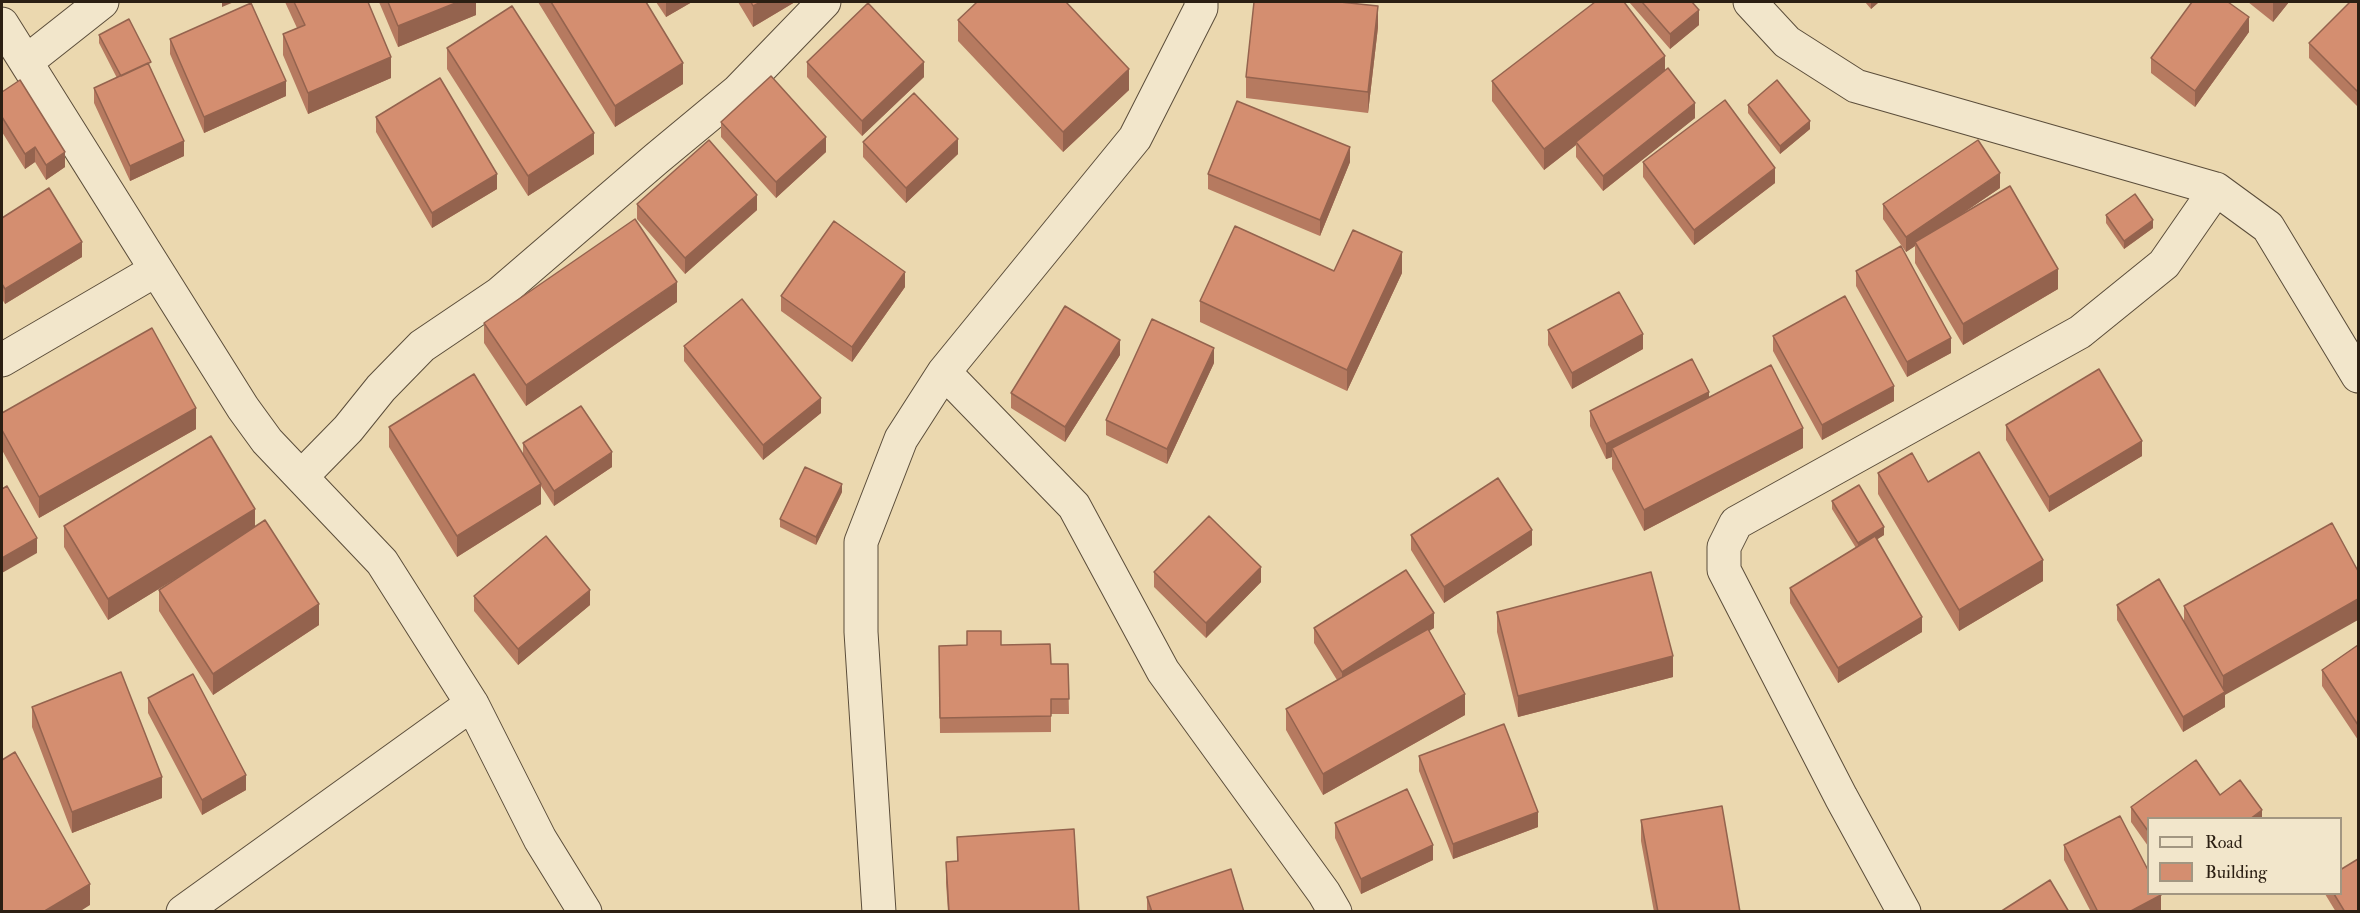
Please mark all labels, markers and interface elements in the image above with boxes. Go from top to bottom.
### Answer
legend [2147,817,2342,895]
text: Road [2205,831,2243,854]
text: Building [2205,861,2267,884]

